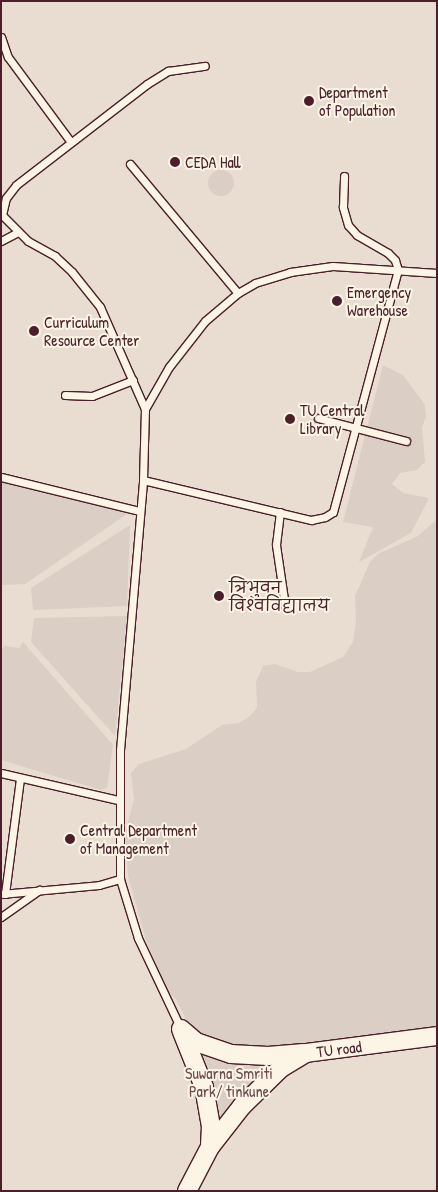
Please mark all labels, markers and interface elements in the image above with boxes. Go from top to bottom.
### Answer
place label: Department of Population [319,82,396,120]
marker: Department of Population [303,95,315,107]
place label: CEDA Hall [185,152,241,172]
marker: CEDA Hall [169,156,181,168]
place label: Emergency Warehouse [347,282,411,320]
marker: Emergency Warehouse [331,295,343,307]
place label: Curriculum Resource Center [44,312,139,350]
marker: Curriculum Resource Center [28,325,40,337]
place label: TU Central Library [300,400,365,438]
marker: TU Central Library [284,413,296,425]
place label: त्रिभुवन विश्वविद्यालय [229,577,330,615]
marker: त्रिभुवन विश्वविद्यालय [213,590,225,602]
place label: Central Department of Management [80,820,197,858]
marker: Central Department of Management [64,833,76,845]
street label: TU road [315,1037,363,1061]
park label: Suwarna Smriti Park/ tinkune [185,1063,273,1101]

